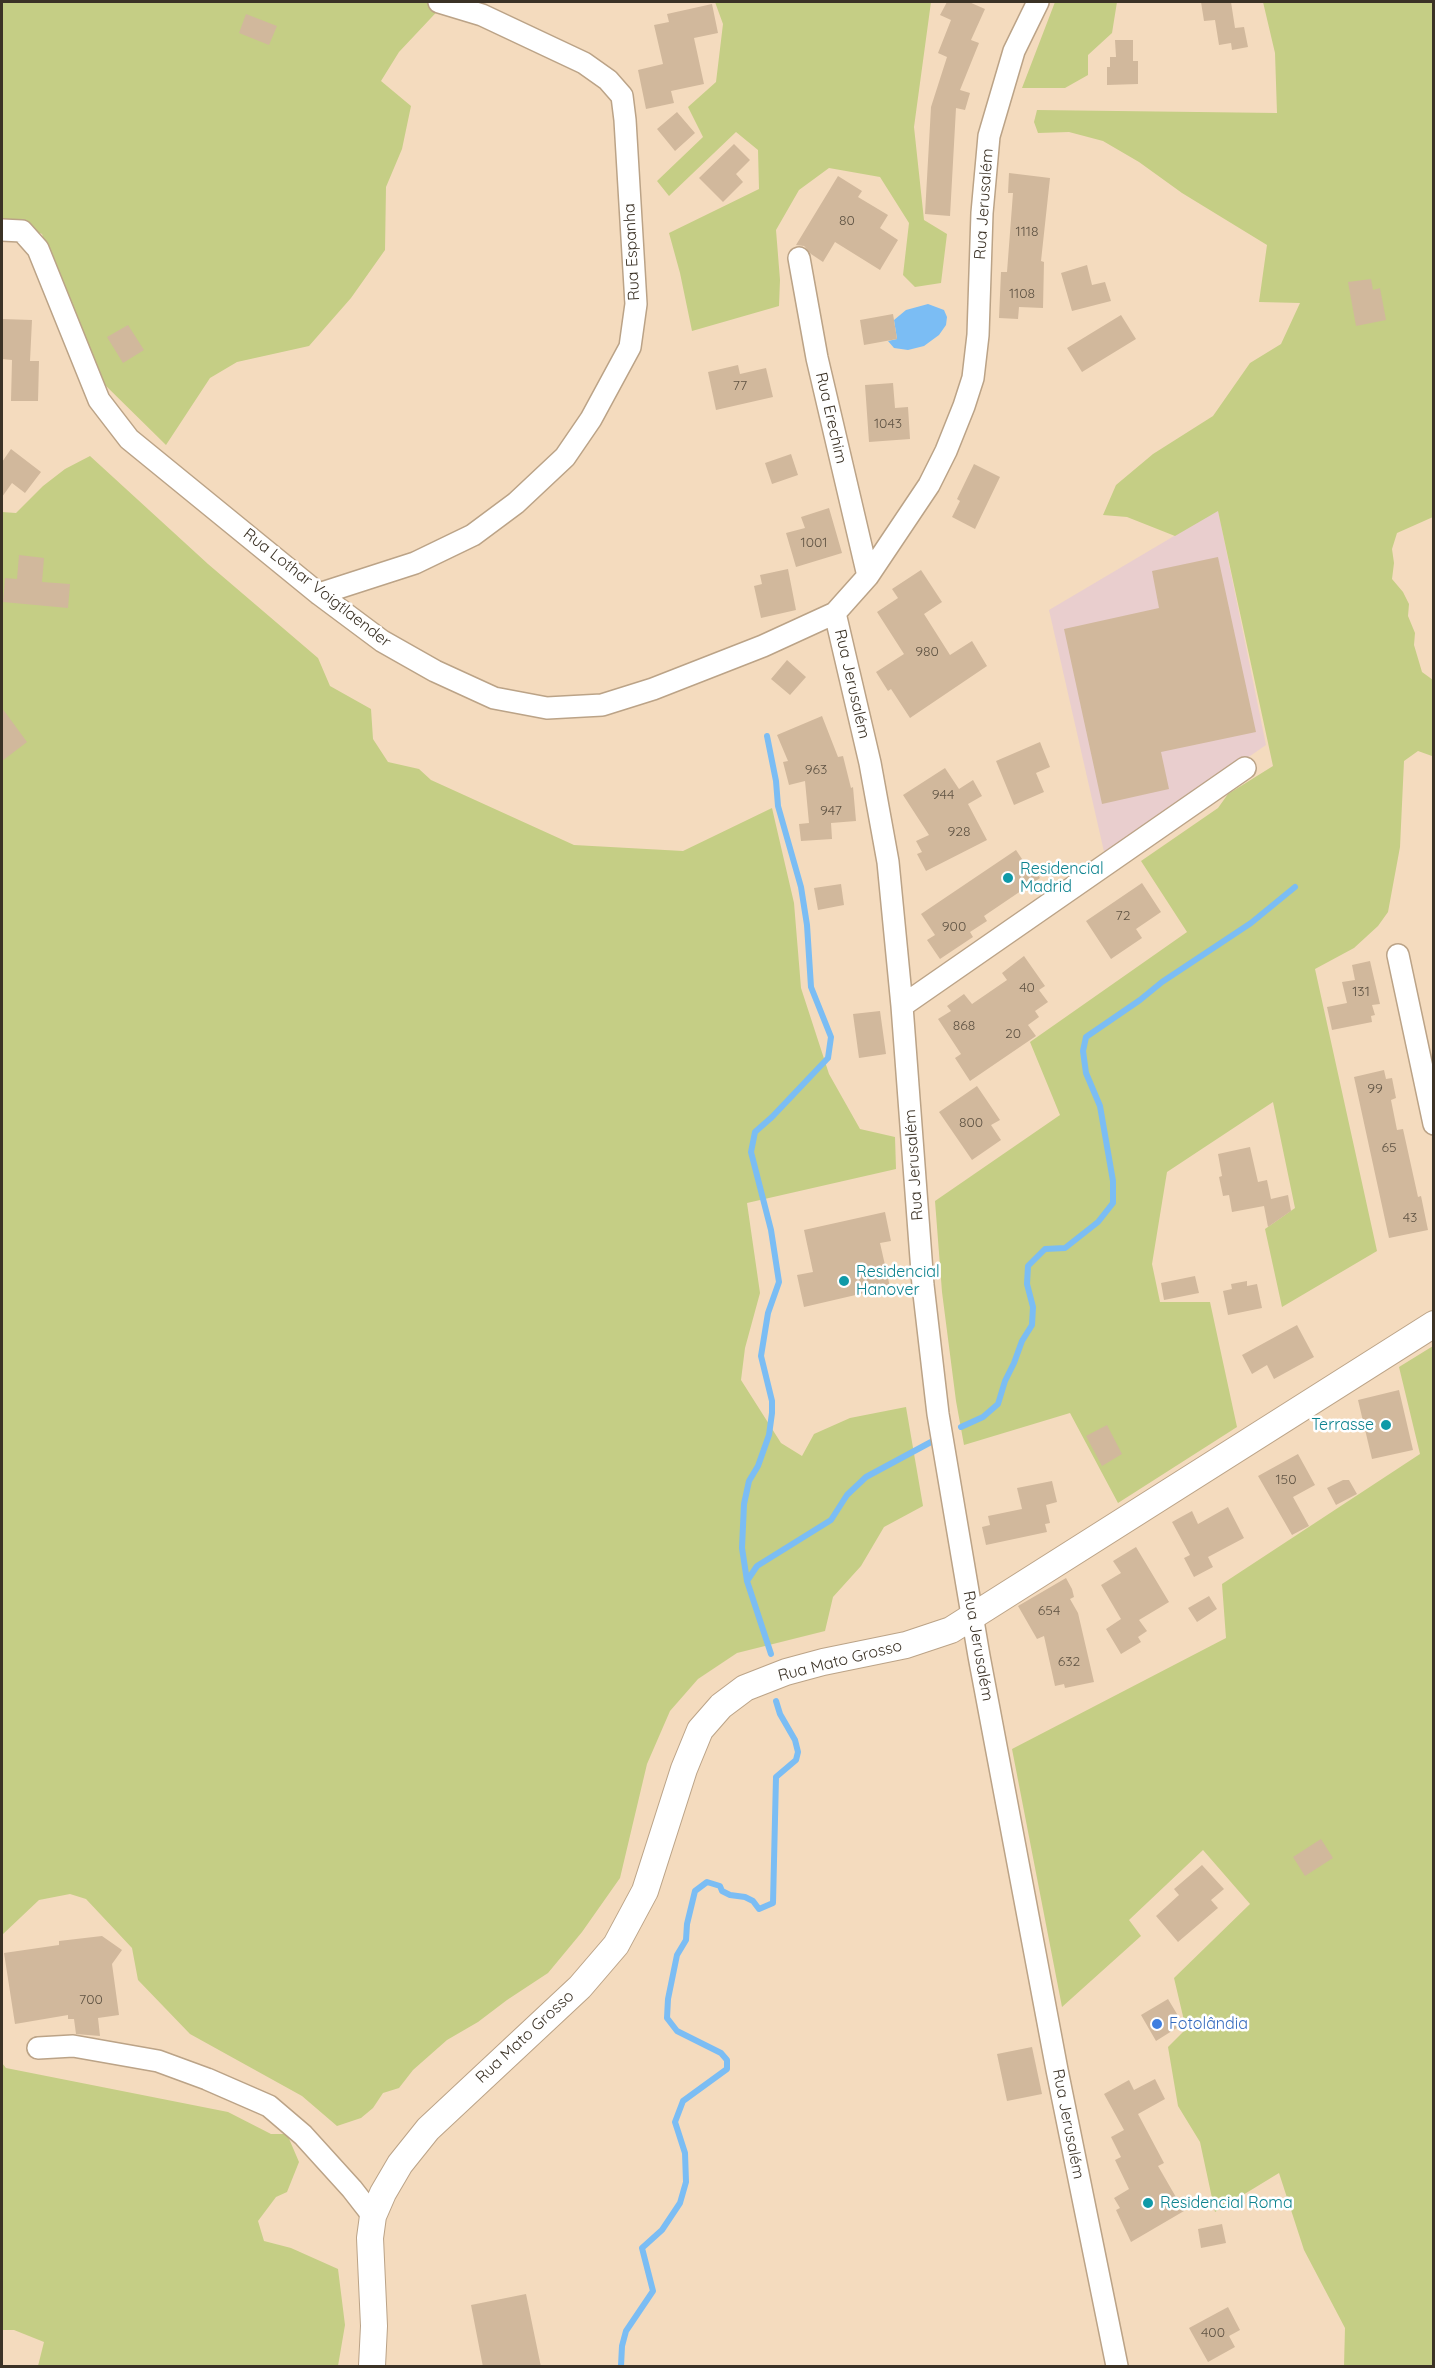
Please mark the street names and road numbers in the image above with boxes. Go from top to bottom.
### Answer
street label: Rua Jerusalém [971,148,997,260]
street label: Rua Espanha [620,203,644,301]
street label: Rua Erechim [811,371,851,465]
street label: Rua Lothar Voigtlaender [239,524,395,652]
street label: Rua Jerusalém [830,627,874,741]
street label: Rua Jerusalém [901,1109,927,1221]
street label: Rua Jerusalém [959,1589,997,1703]
street label: Rua Mato Grosso [776,1636,904,1686]
street label: Rua Mato Grosso [472,1987,578,2087]
street label: Rua Jerusalém [1048,2067,1088,2181]

